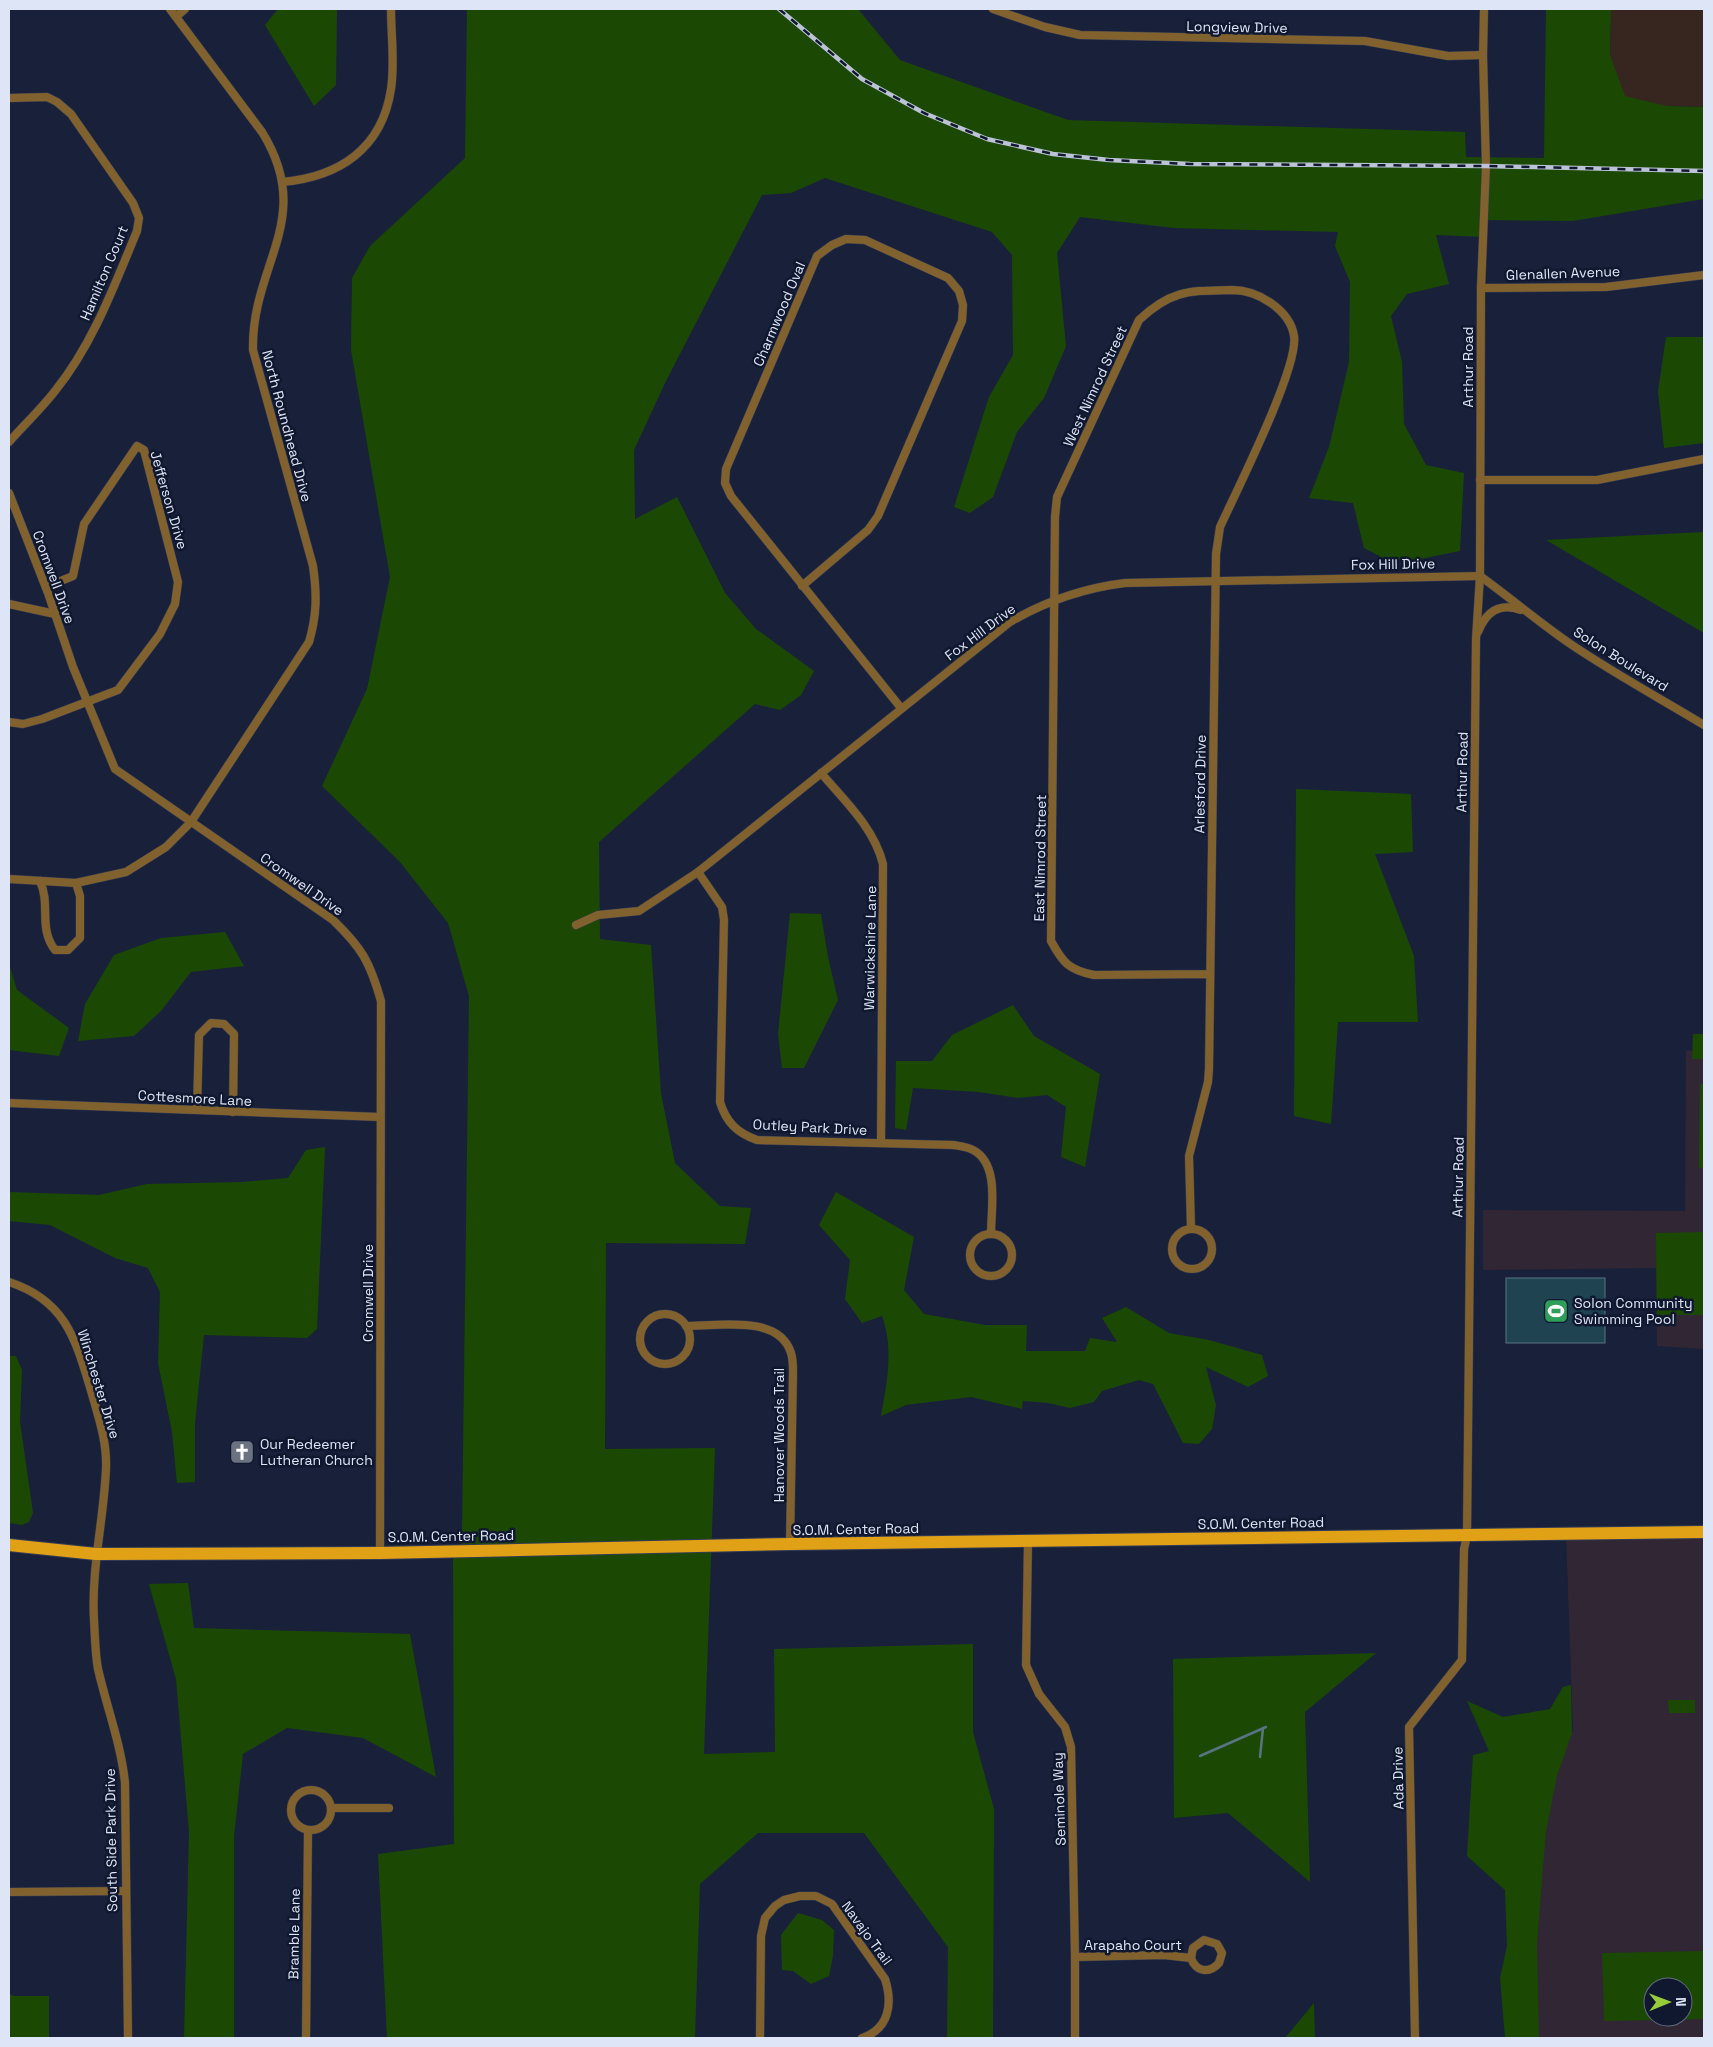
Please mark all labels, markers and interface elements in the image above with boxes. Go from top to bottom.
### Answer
street label: Longview Drive [1186,17,1288,37]
street label: Hamilton Court [76,223,132,323]
street label: Charmwood Oval [749,259,809,369]
street label: Glenallen Avenue [1506,262,1620,284]
street label: West Nimrod Street [1059,323,1131,449]
street label: Arthur Road [1459,327,1477,407]
street label: North Roundhead Drive [258,348,316,504]
street label: Jefferson Drive [146,449,192,551]
street label: Cromwell Drive [29,528,79,626]
street label: Fox Hill Drive [1351,554,1435,574]
street label: Fox Hill Drive [941,599,1019,665]
street label: Solon Boulevard [1570,623,1672,695]
street label: Arthur Road [1452,731,1472,813]
street label: Arlesford Drive [1190,734,1210,834]
street label: East Nimrod Street [1030,794,1050,922]
street label: Cromwell Drive [257,849,347,919]
street label: Warwickshire Lane [860,886,880,1010]
street label: Cottesmore Lane [137,1086,253,1110]
street label: Outley Park Drive [752,1115,868,1139]
street label: Arthur Road [1448,1136,1468,1218]
street label: Cromwell Drive [359,1244,377,1342]
place label: Solon Community Swimming Pool [1574,1294,1693,1328]
sports icon: Solon Community Swimming Pool [1543,1298,1569,1324]
street label: Winchester Drive [74,1327,124,1441]
street label: Hanover Woods Trail [770,1368,788,1502]
place label: Our Redeemer Lutheran Church [260,1435,373,1469]
church icon: Our Redeemer Lutheran Church [229,1439,255,1465]
street label: S.O.M. Center Road [1198,1513,1324,1533]
street label: S.O.M. Center Road [793,1519,919,1539]
street label: S.O.M. Center Road [388,1526,514,1546]
street label: Ada Drive [1388,1746,1408,1810]
street label: Seminole Way [1048,1752,1070,1846]
street label: South Side Park Drive [101,1768,121,1912]
street label: Bramble Lane [284,1888,304,1980]
street label: Navajo Trail [838,1897,896,1969]
street label: Arapaho Court [1084,1936,1182,1954]
north arrow [1643,1977,1693,2027]
text: N [1672,1997,1690,2007]

